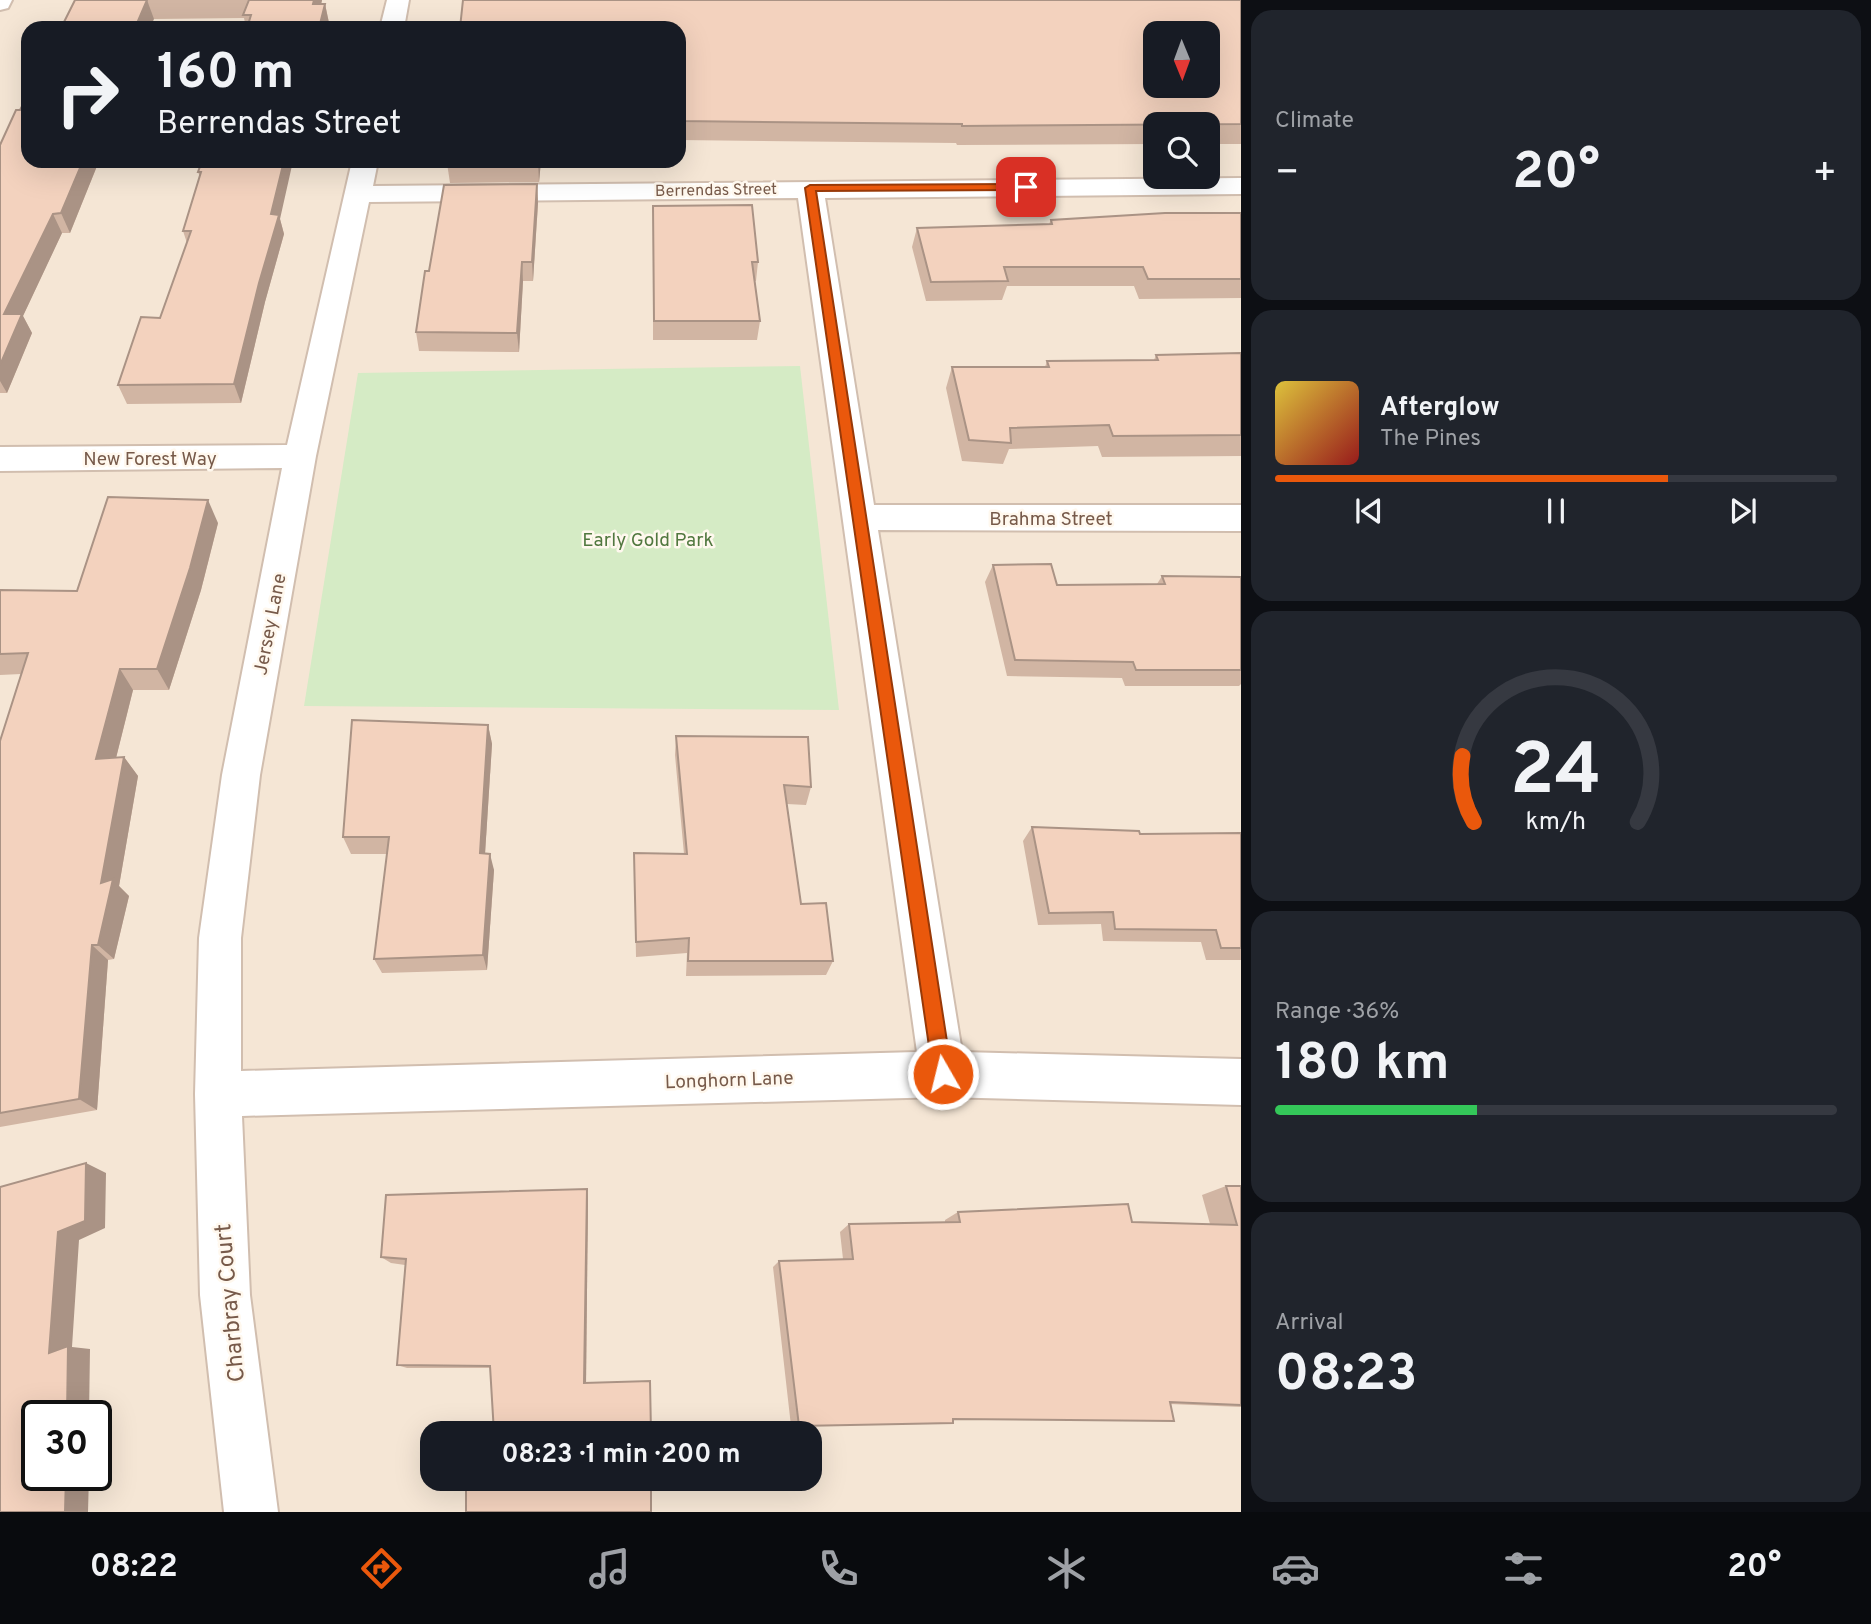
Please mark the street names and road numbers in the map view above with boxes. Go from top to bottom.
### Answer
street label: Berrendas Street [655,180,777,202]
street label: New Forest Way [83,448,217,472]
street label: Brahma Street [989,508,1113,532]
street label: Jersey Lane [249,571,293,677]
street label: Longhorn Lane [664,1067,794,1095]
street label: Charbray Court [210,1222,253,1383]

